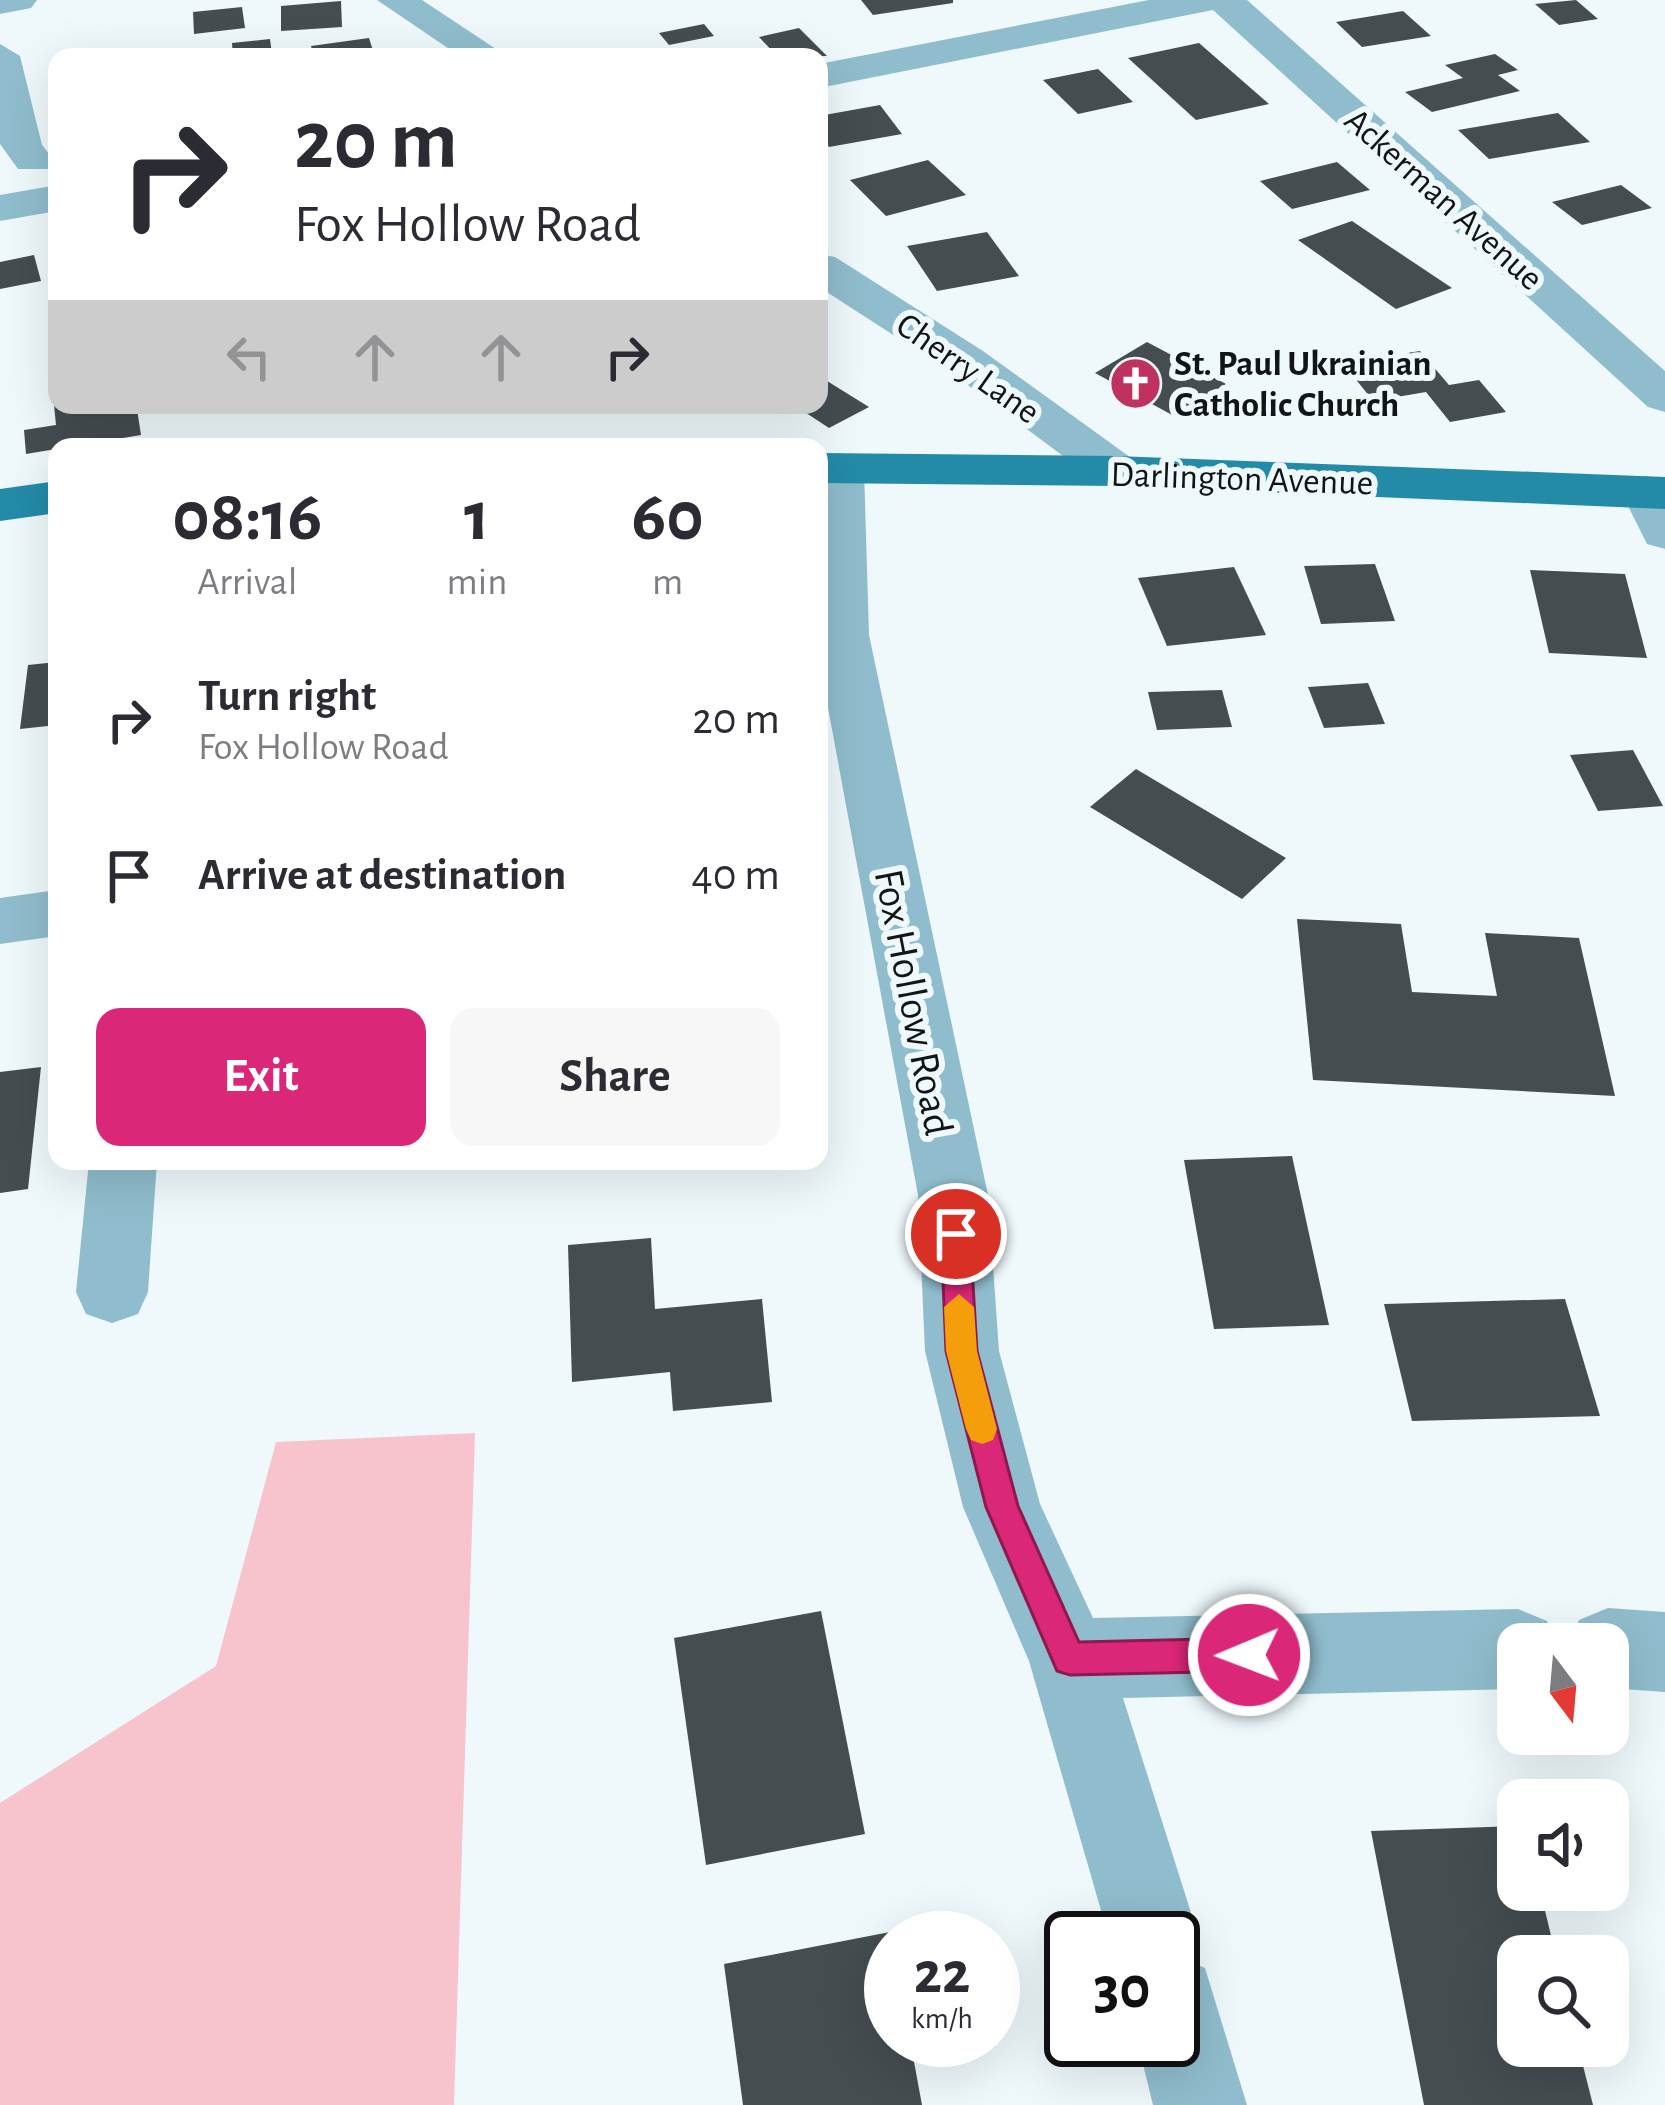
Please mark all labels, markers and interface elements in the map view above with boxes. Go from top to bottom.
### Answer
icon: right [96,96,252,252]
text: 20 m [294,100,458,184]
street label: Ackerman Avenue [1338,102,1550,297]
text: Fox Hollow Road [294,198,641,252]
street label: Cherry Lane [890,306,1046,431]
icon: left [216,324,282,390]
icon: ahead [342,324,408,390]
icon: ahead [468,324,534,390]
icon: right [594,324,660,390]
place label: St. Paul Ukrainian Catholic Church [1174,346,1432,423]
church icon: St. Paul Ukrainian Catholic Church [1107,355,1163,411]
street label: Darlington Avenue [1110,456,1374,502]
text: 08:16 [172,481,322,553]
text: 1 [464,481,490,553]
text: 60 [631,481,704,553]
text: Arrival [197,563,297,602]
text: min [447,563,507,602]
text: m [652,563,683,602]
text: Turn right [198,674,376,719]
icon: right [96,687,162,753]
text: 20 m [692,697,780,742]
text: Fox Hollow Road [198,728,449,767]
icon: arrive [96,843,162,909]
text: Arrive at destination [198,853,566,898]
text: 40 m [691,853,780,898]
street label: Fox Hollow Road [867,866,959,1139]
button: Exit [96,1008,426,1146]
button: Share [450,1008,780,1146]
pin [905,1183,1007,1285]
icon: arrive [923,1201,989,1267]
position arrow [1186,1592,1312,1718]
north arrow [1497,1623,1629,1755]
map controls [1497,1623,1629,2067]
button: sound [1497,1779,1629,1911]
speed limit sign: 30 [1044,1911,1200,2067]
button: search [1497,1935,1629,2067]
text: 22 [914,1944,970,2004]
text: km/h [911,2004,973,2034]

